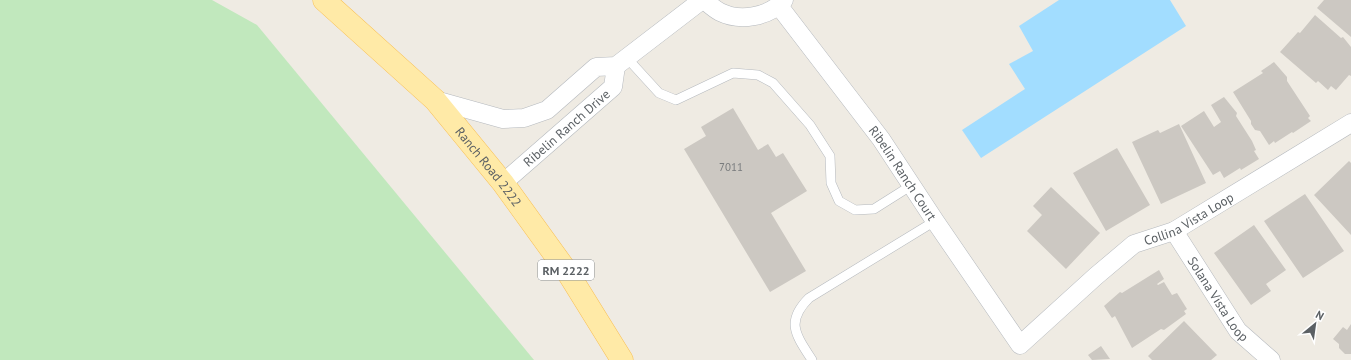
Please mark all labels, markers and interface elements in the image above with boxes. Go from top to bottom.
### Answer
street label: Ribelin Ranch Drive [519,85,613,170]
street label: Ribelin Ranch Court [865,122,941,224]
street label: Ranch Road 2222 [452,123,526,210]
house number: 7011 [719,160,743,174]
street label: Collina Vista Loop [1142,188,1237,249]
street label: Solana Vista Loop [1184,253,1252,345]
road number: RM 2222 [538,260,594,280]
north arrow [1295,304,1335,344]
text: N [1313,307,1326,323]

